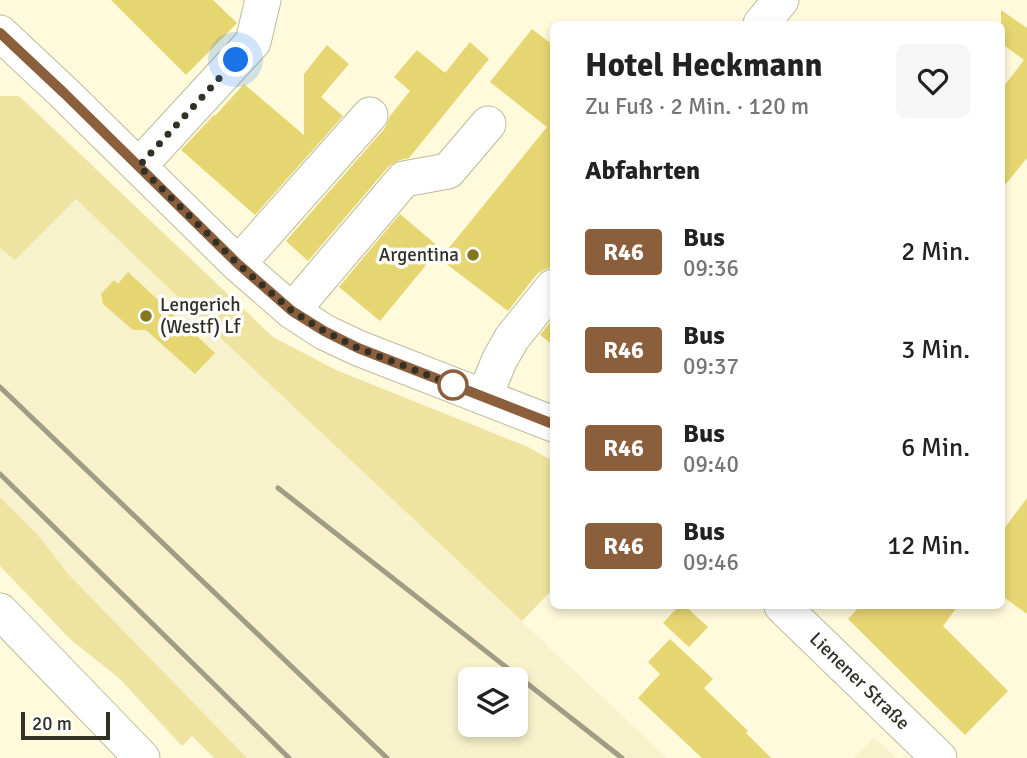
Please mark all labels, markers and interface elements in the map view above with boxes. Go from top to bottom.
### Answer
your location [218,42,253,77]
button: heart [896,44,970,118]
text: Hotel Heckmann [585,45,823,86]
text: Zu Fuß · 2 Min. · 120 m [585,92,809,121]
text: Abfahrten [585,155,700,187]
text: Bus [683,222,725,254]
text: 2 Min. [901,236,970,268]
text: R46 [603,237,644,267]
place label: Argentina [379,243,459,267]
marker: Argentina [465,247,481,263]
text: 09:36 [683,254,739,283]
place label: Lengerich (Westf) Lf [160,293,242,339]
marker: Lengerich (Westf) Lf [138,308,154,324]
text: Bus [683,320,725,352]
text: 3 Min. [901,334,970,366]
text: R46 [603,335,644,365]
text: 09:37 [683,352,739,381]
unlabelled marker [438,370,468,400]
text: Bus [683,418,725,450]
text: 6 Min. [901,432,970,464]
text: R46 [603,433,644,463]
text: 09:40 [683,450,739,479]
text: Bus [683,516,725,548]
text: 12 Min. [887,530,970,562]
text: R46 [603,531,644,561]
text: 09:46 [683,548,739,577]
street label: Lienener Straße [804,627,915,735]
map controls [458,667,528,737]
button: layers [458,667,528,737]
scale bar [21,709,110,741]
text: 20 m [32,712,72,736]

